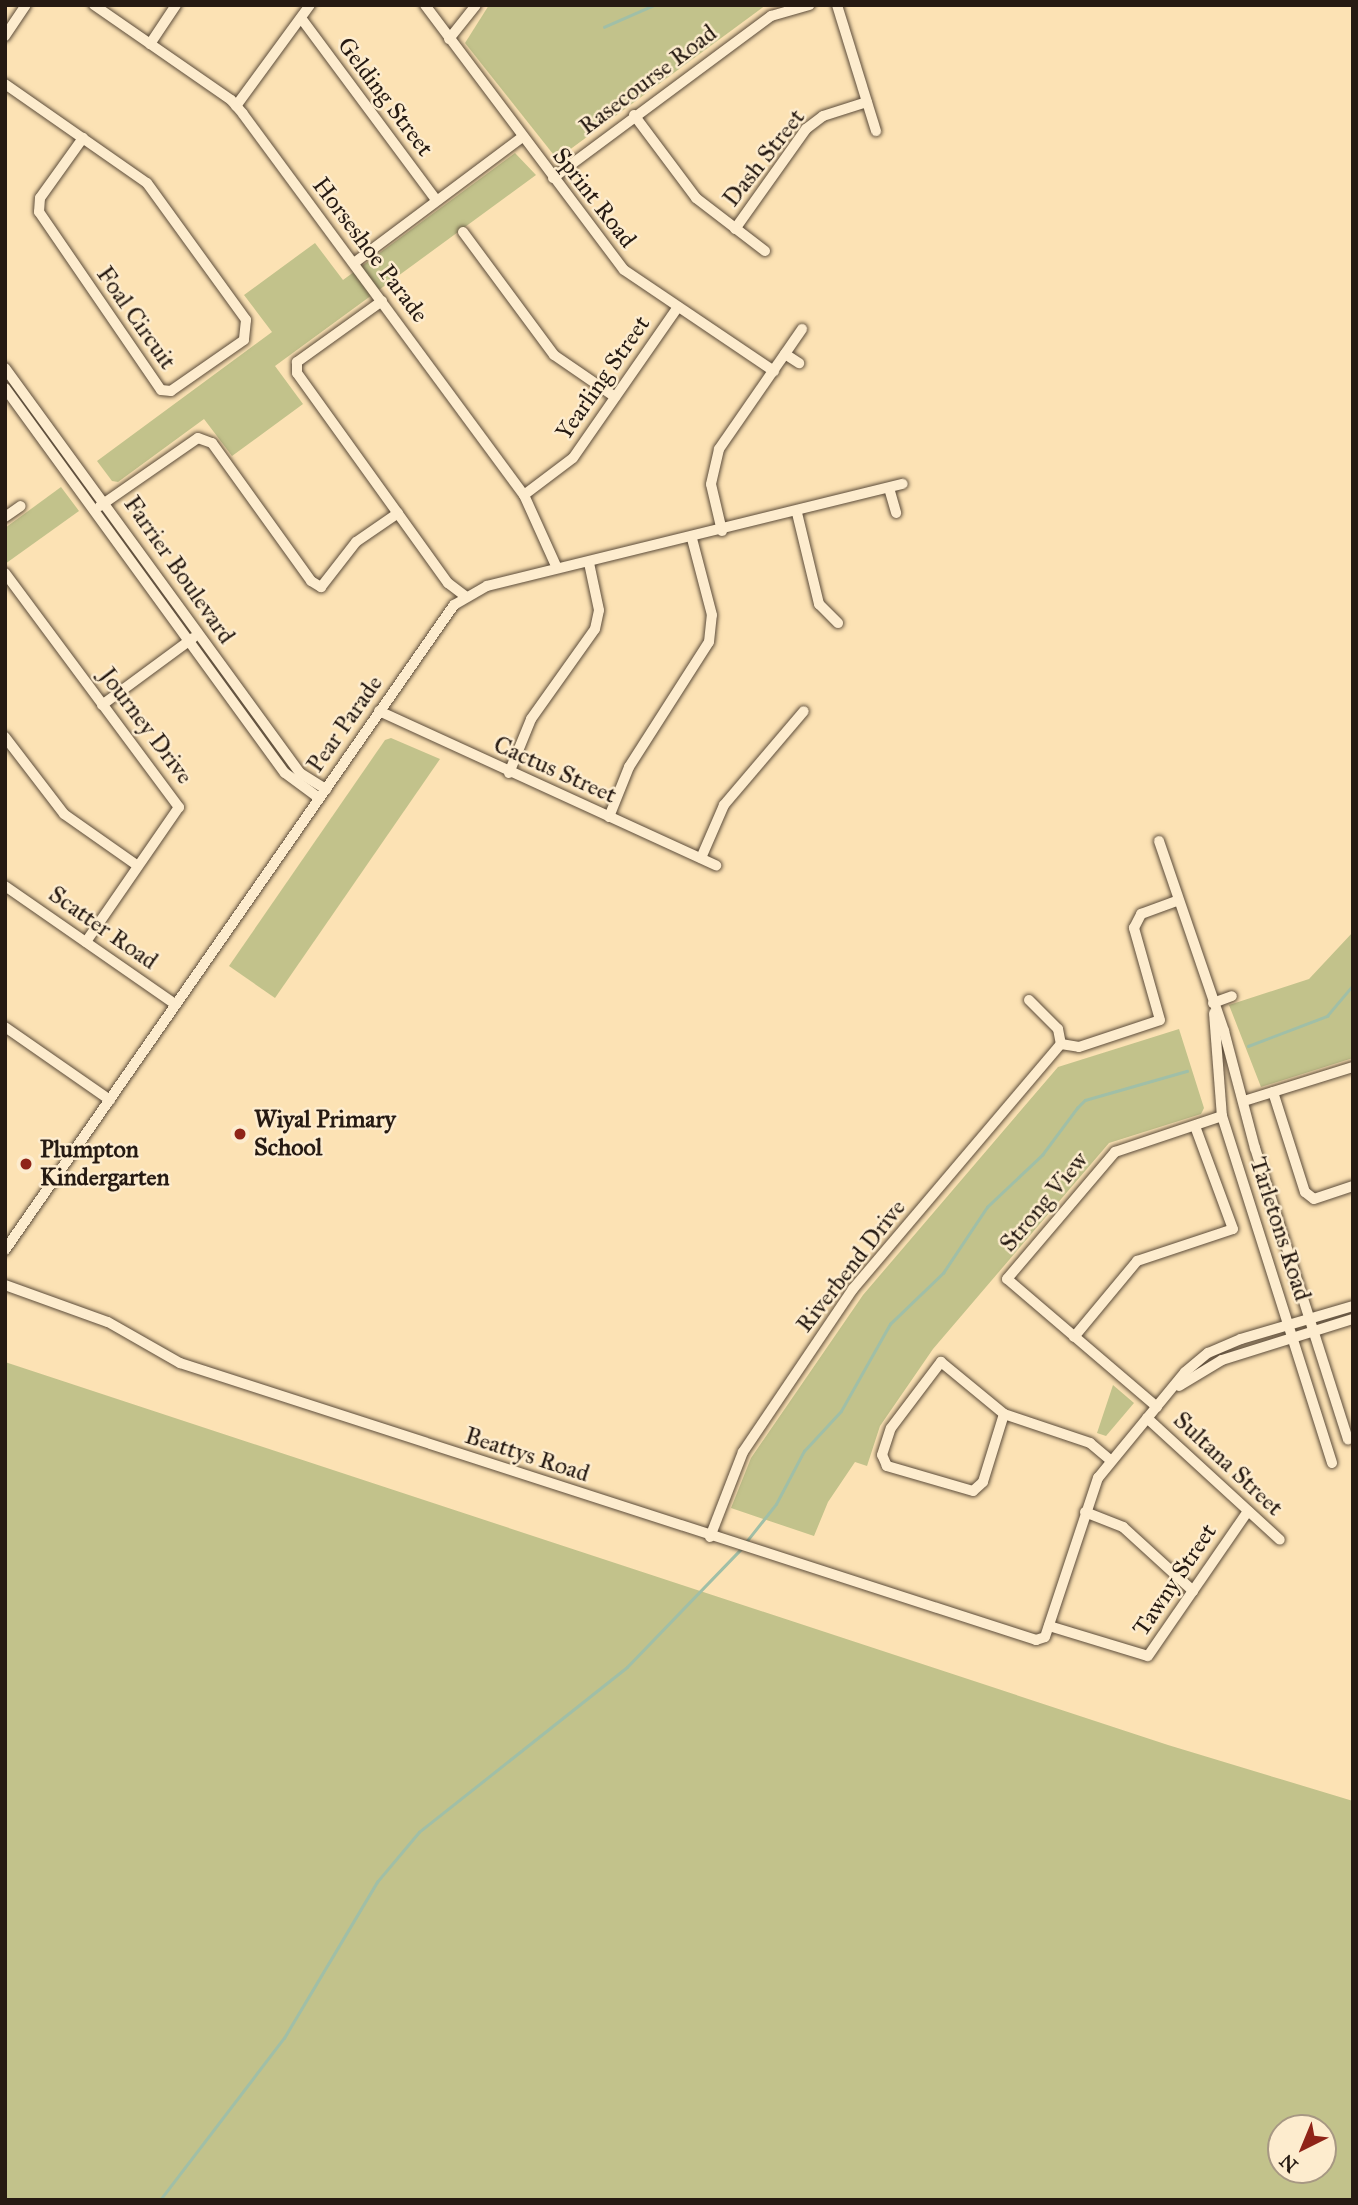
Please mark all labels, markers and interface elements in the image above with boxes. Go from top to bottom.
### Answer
street label: Rasecourse Road [573,19,723,141]
street label: Gelding Street [331,32,439,162]
street label: Dash Street [717,103,811,213]
street label: Sprint Road [546,142,642,254]
street label: Horseshoe Parade [306,172,434,328]
street label: Foal Circuit [90,261,182,375]
street label: Yearling Street [550,310,656,446]
street label: Farrier Boulevard [117,491,241,649]
street label: Journey Drive [93,662,199,790]
street label: Pear Parade [301,670,389,778]
street label: Cactus Street [489,730,621,810]
street label: Scatter Road [43,880,163,976]
place label: Wiyal Primary School [254,1106,396,1162]
marker: Wiyal Primary School [232,1126,248,1142]
place label: Plumpton Kindergarten [40,1136,169,1192]
street label: Strong View [994,1146,1094,1258]
street label: Tarletons Road [1243,1154,1317,1304]
marker: Plumpton Kindergarten [18,1156,34,1172]
street label: Riverbend Drive [790,1194,912,1338]
street label: Sultana Street [1167,1406,1289,1522]
street label: Beattys Road [461,1421,593,1489]
street label: Tawny Street [1127,1518,1223,1642]
north arrow [1267,2114,1337,2184]
text: N [1275,2149,1302,2177]

